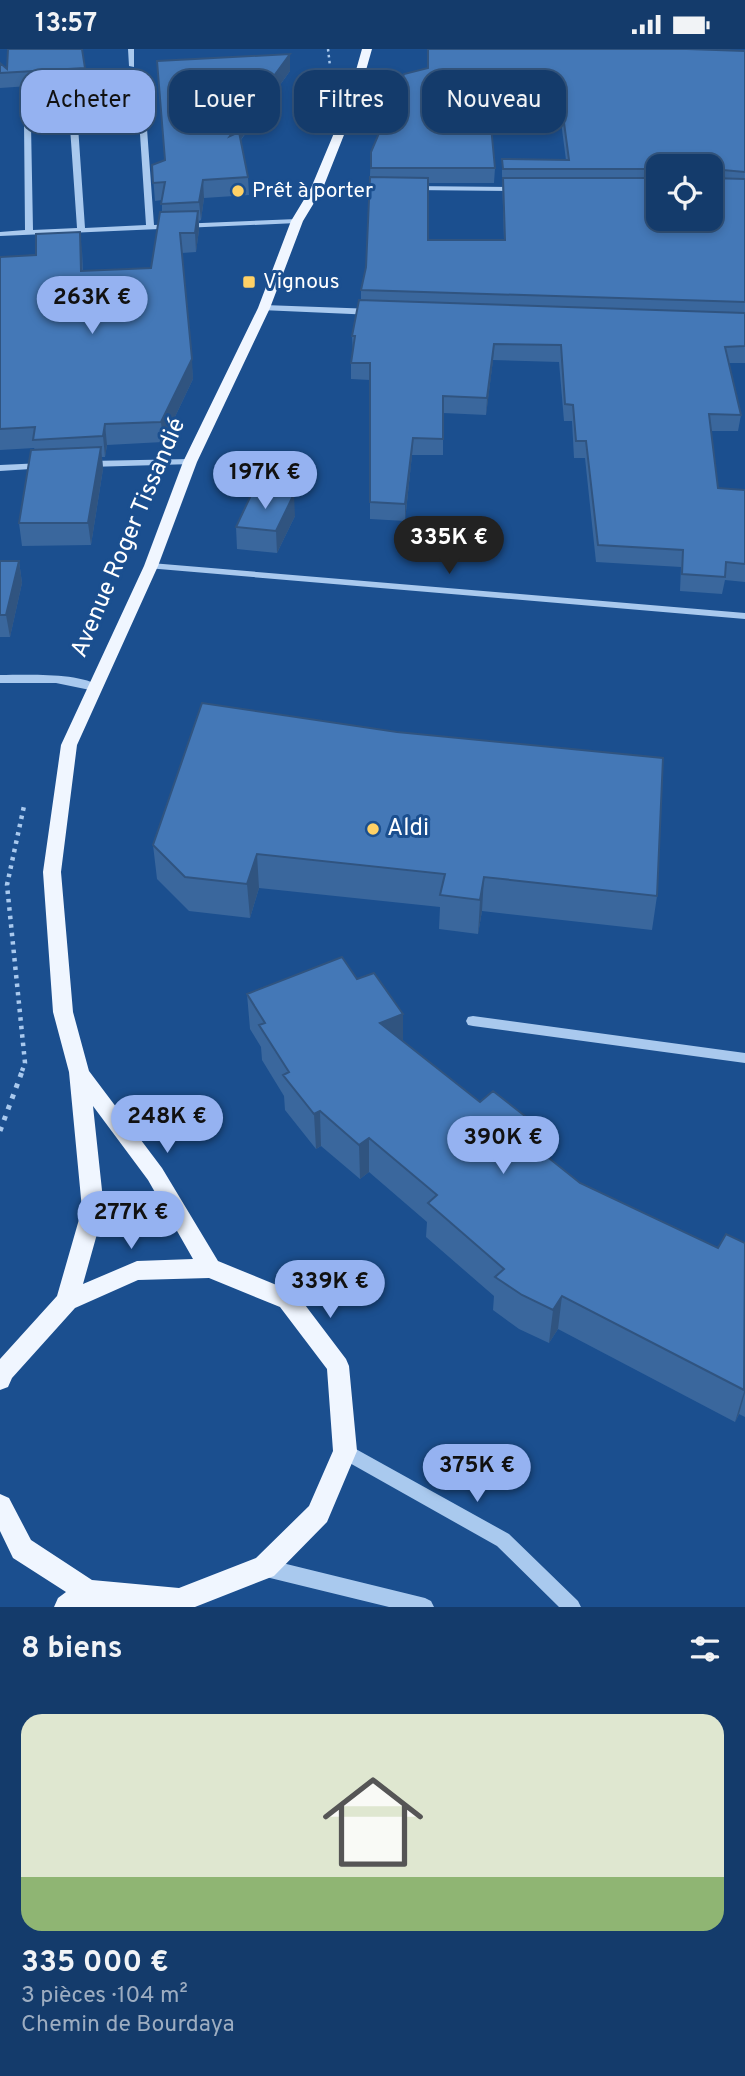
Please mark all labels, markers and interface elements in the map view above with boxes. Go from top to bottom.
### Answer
text: 13:57 [35,8,97,41]
chip: Acheter [21,70,155,133]
chip: Louer [169,70,280,133]
chip: Filtres [294,70,408,133]
chip: Nouveau [422,70,566,133]
map controls [646,154,723,231]
button: locate [646,154,723,231]
place label: Prêt à porter [252,178,373,205]
marker: Prêt à porter [230,183,246,199]
place label: Vignous [263,269,340,296]
marker: Vignous [241,274,257,290]
pin: 263K € [35,277,149,336]
text: 263K € [53,284,131,313]
street label: Avenue Roger Tissandié [65,414,193,662]
pin: 197K € [208,451,322,511]
text: 197K € [229,459,301,488]
pin: 335K € [392,517,506,576]
text: 335K € [410,524,488,553]
place label: Aldi [387,814,429,844]
marker: Aldi [365,821,381,837]
pin: 248K € [110,1095,224,1155]
text: 248K € [127,1103,207,1132]
pin: 390K € [446,1117,560,1176]
text: 390K € [463,1124,543,1153]
pin: 277K € [74,1191,188,1251]
text: 277K € [93,1199,169,1228]
pin: 339K € [273,1261,387,1320]
text: 339K € [291,1268,369,1297]
pin: 375K € [420,1445,534,1504]
text: 375K € [439,1452,515,1481]
icon: filters [686,1630,724,1668]
text: 8 biens [21,1631,123,1668]
icon: home [310,1759,436,1885]
text: 335 000 € [21,1945,169,1982]
text: 3 pièces · 104 m² [21,1982,188,2011]
text: Chemin de Bourdaya [21,2011,235,2040]

